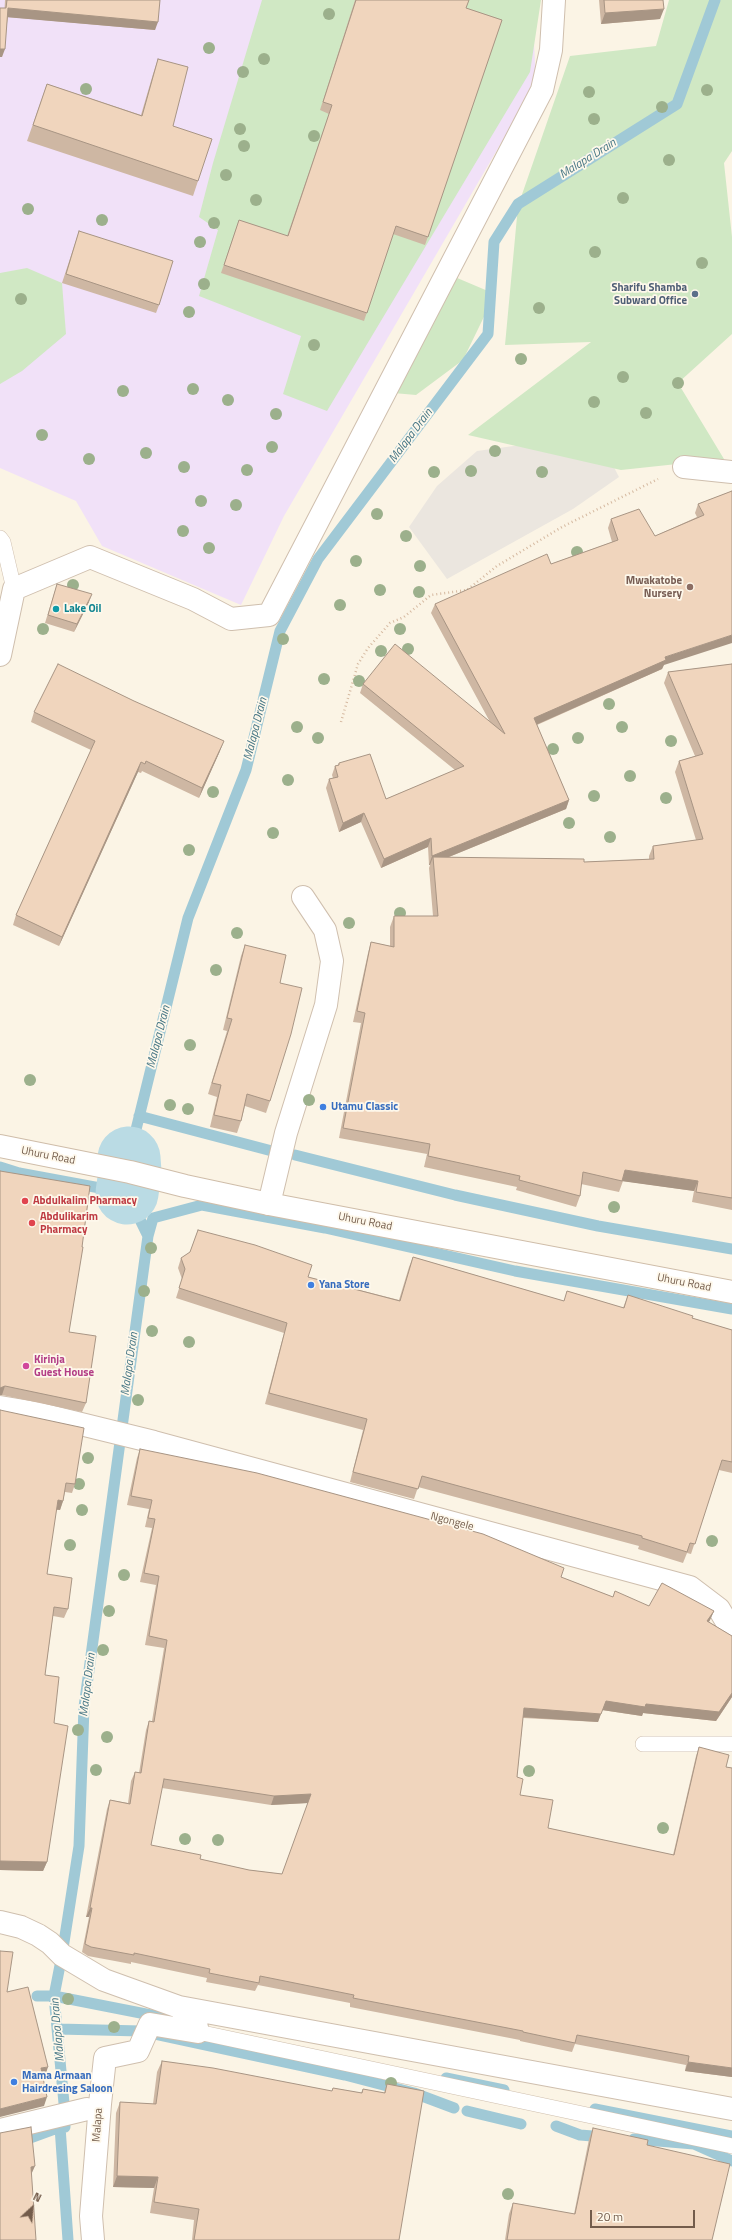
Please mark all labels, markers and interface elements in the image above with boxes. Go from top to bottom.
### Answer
water label: Malapa Drain [557,136,619,182]
place label: Sharifu Shamba Subward Office [611,281,687,307]
marker: Sharifu Shamba Subward Office [690,289,700,299]
water label: Malapa Drain [386,406,436,466]
place label: Mwakatobe Nursery [626,574,682,600]
marker: Mwakatobe Nursery [685,582,695,592]
place label: Lake Oil [64,602,101,616]
marker: Lake Oil [51,604,61,614]
water label: Malapa Drain [241,696,271,762]
water label: Malapa Drain [144,1004,174,1070]
place label: Utamu Classic [331,1100,398,1114]
marker: Utamu Classic [318,1102,328,1112]
street label: Uhuru Road [20,1144,76,1168]
place label: Abdulkalim Pharmacy [33,1194,137,1208]
marker: Abdulkalim Pharmacy [20,1196,30,1206]
place label: Abdulikarim Pharmacy [40,1210,98,1236]
street label: Uhuru Road [337,1210,393,1234]
marker: Abdulikarim Pharmacy [27,1218,37,1228]
street label: Uhuru Road [656,1271,712,1295]
place label: Yana Store [319,1278,370,1292]
marker: Yana Store [306,1280,316,1290]
water label: Malapa Drain [118,1331,142,1397]
place label: Kirinja Guest House [34,1353,94,1379]
marker: Kirinja Guest House [21,1361,31,1371]
street label: Ngongele [429,1510,475,1534]
water label: Malapa Drain [77,1652,99,1718]
water label: Malapa Drain [48,1998,68,2062]
place label: Mama Armaan Hairdresing Saloon [22,2069,113,2095]
marker: Mama Armaan Hairdresing Saloon [9,2077,19,2087]
street label: Malapa [90,2108,106,2142]
north arrow [12,2188,52,2228]
text: N [30,2188,44,2206]
scale bar [592,2202,697,2228]
text: 20 m [597,2207,623,2226]

